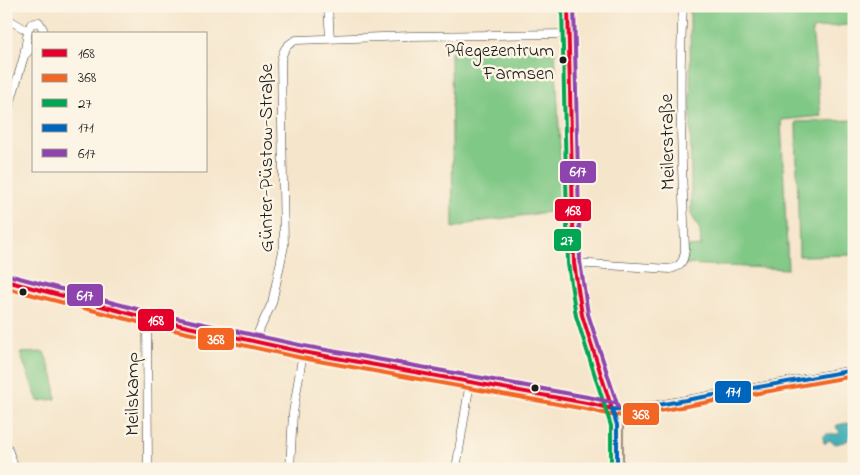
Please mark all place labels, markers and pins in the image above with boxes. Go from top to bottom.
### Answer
place label: Pflegezentrum Farmsen [445,38,554,88]
marker: Pflegezentrum Farmsen [558,55,568,65]
unlabelled marker [18,287,28,297]
unlabelled marker [530,383,540,393]

